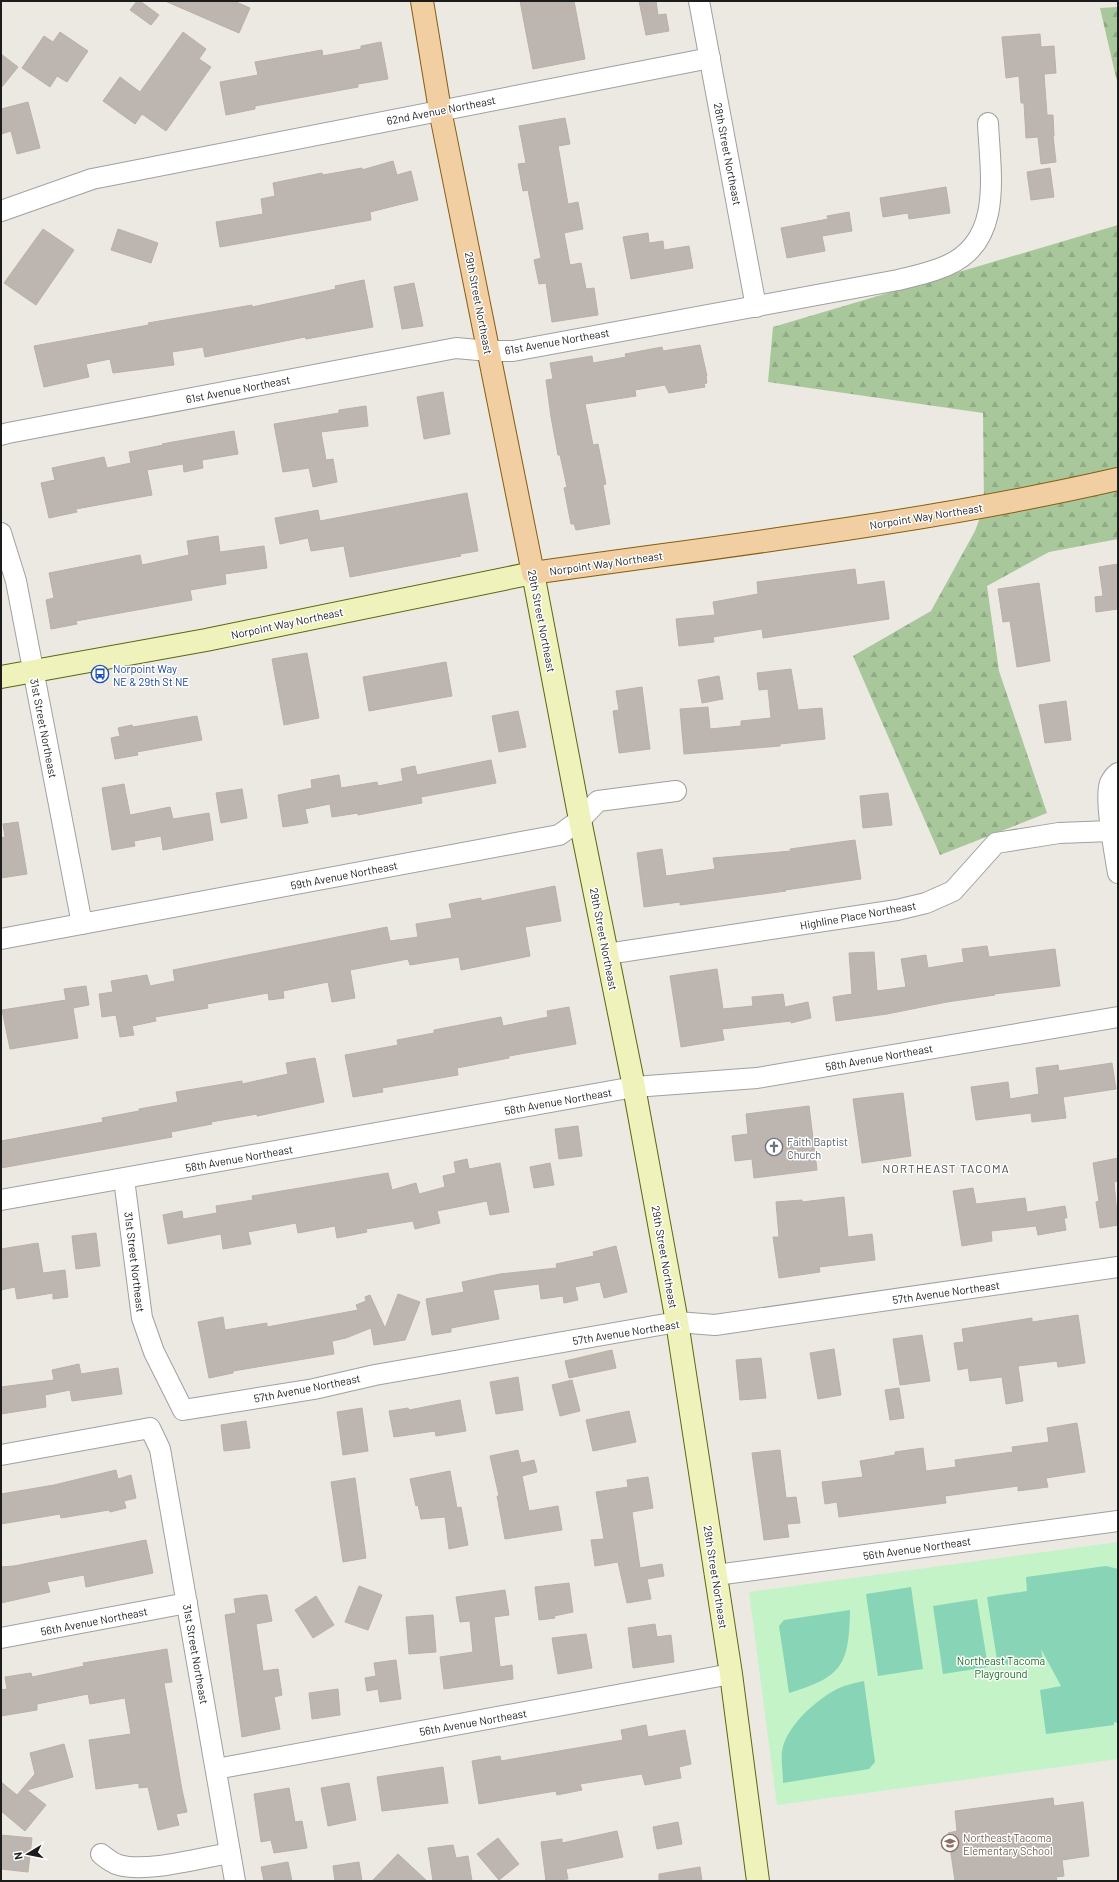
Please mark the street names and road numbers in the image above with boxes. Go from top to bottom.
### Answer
street label: 62nd Avenue Northeast [385,93,497,127]
street label: 28th Street Northeast [712,102,744,206]
street label: 29th Street Northeast [463,251,495,355]
street label: 61st Avenue Northeast [504,325,610,357]
street label: 61st Avenue Northeast [185,372,291,406]
street label: Norpoint Way Northeast [868,501,984,531]
street label: Norpoint Way Northeast [548,549,664,577]
street label: 29th Street Northeast [526,569,558,673]
street label: Norpoint Way Northeast [230,605,344,641]
street label: 31st Street Northeast [28,677,60,779]
street label: 59th Avenue Northeast [289,858,399,892]
street label: 29th Street Northeast [588,887,620,991]
street label: Highline Place Northeast [799,898,917,932]
street label: 58th Avenue Northeast [824,1041,934,1073]
street label: 58th Avenue Northeast [503,1085,613,1117]
street label: 58th Avenue Northeast [184,1142,294,1174]
street label: 29th Street Northeast [650,1205,680,1309]
street label: 31st Street Northeast [122,1211,148,1313]
street label: 57th Avenue Northeast [891,1278,1001,1306]
street label: 57th Avenue Northeast [571,1317,681,1347]
street label: 57th Avenue Northeast [253,1371,361,1405]
street label: 29th Street Northeast [701,1525,731,1629]
street label: 56th Avenue Northeast [862,1534,972,1562]
street label: 31st Street Northeast [181,1603,211,1705]
street label: 56th Avenue Northeast [39,1604,149,1638]
street label: 56th Avenue Northeast [418,1706,528,1738]

